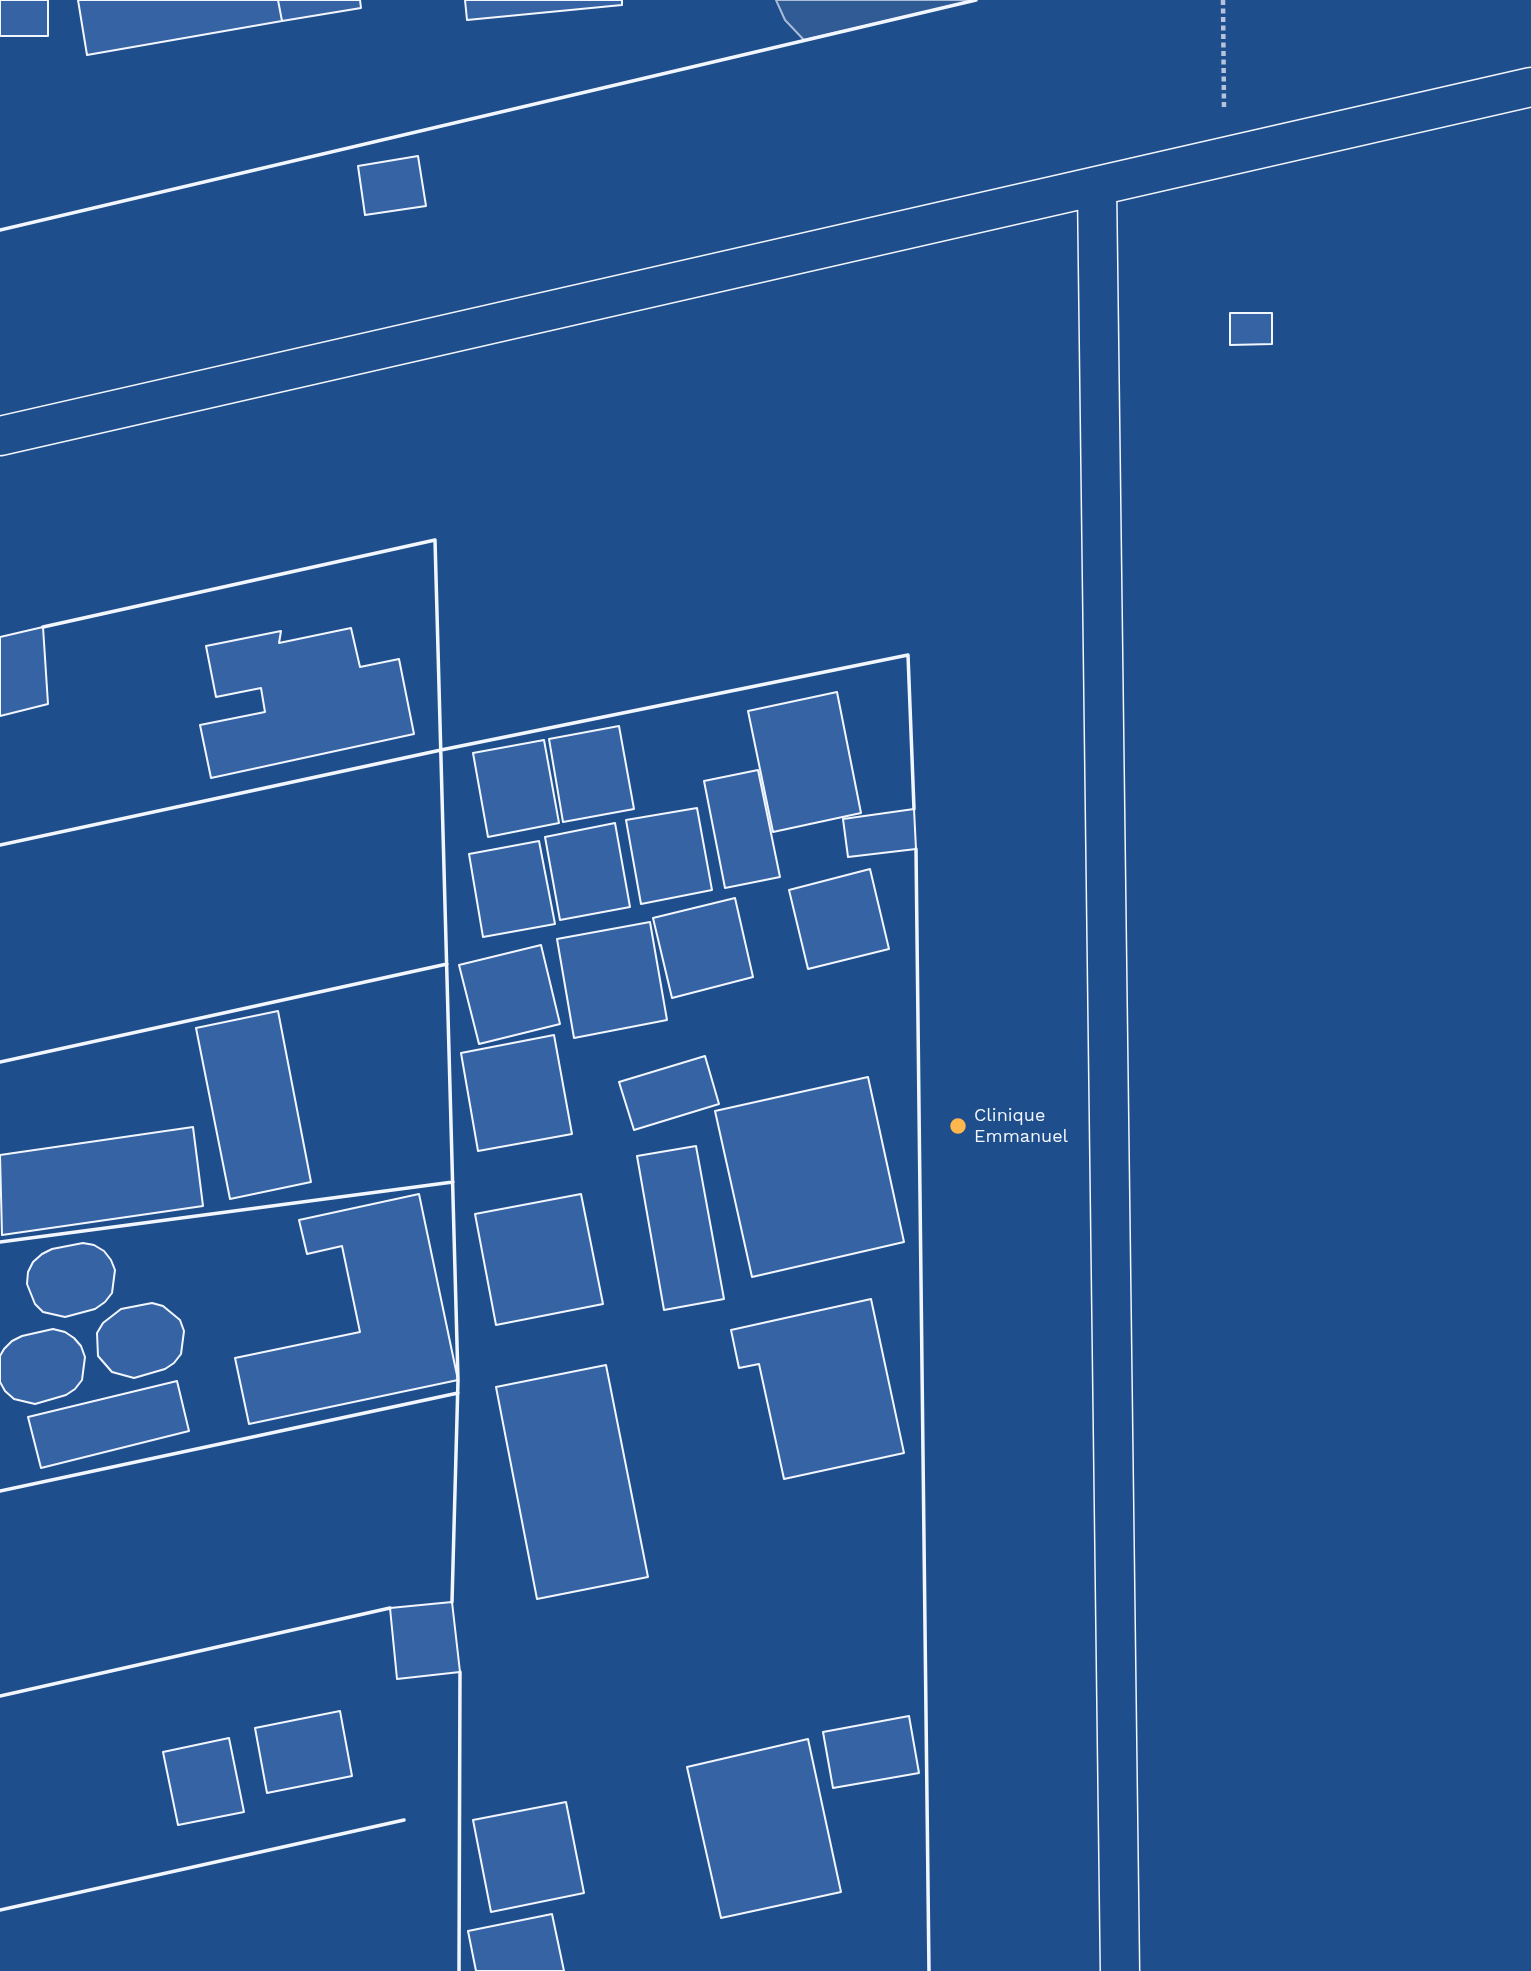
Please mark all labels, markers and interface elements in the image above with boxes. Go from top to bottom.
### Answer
place label: Clinique Emmanuel [974,1105,1068,1148]
marker: Clinique Emmanuel [948,1116,968,1136]

